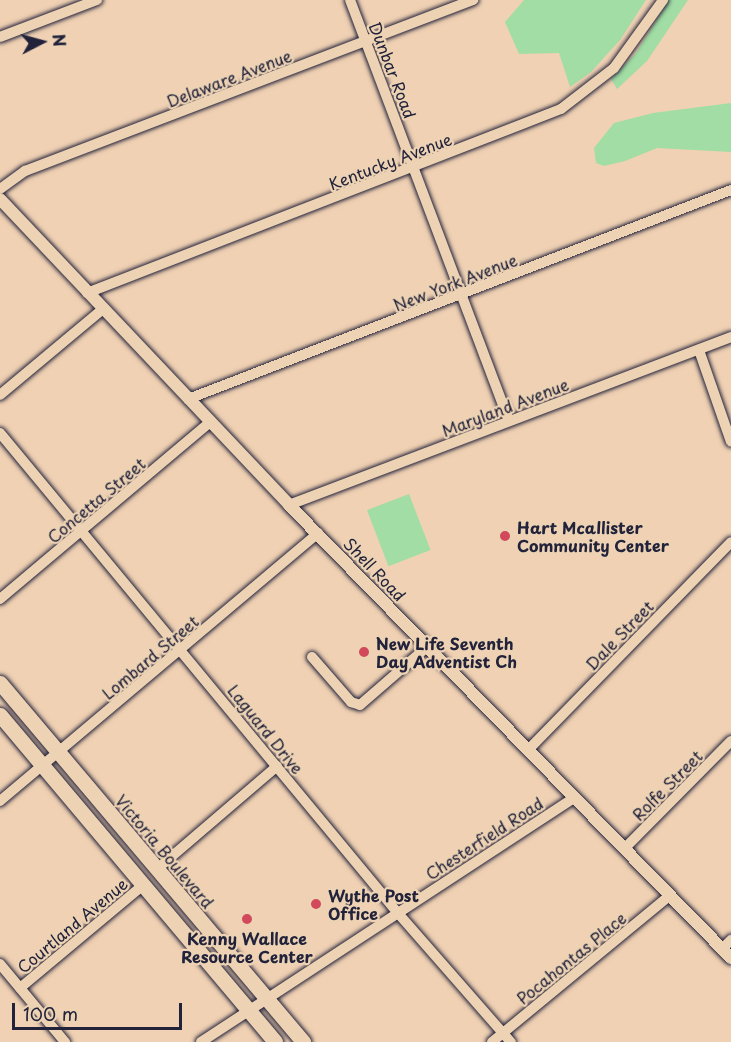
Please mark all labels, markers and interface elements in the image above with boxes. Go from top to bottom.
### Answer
north arrow [12,12,72,72]
street label: Dunbar Road [366,18,420,122]
text: N [47,33,72,48]
street label: Delaware Avenue [164,45,294,111]
street label: Kentucky Avenue [325,128,455,194]
street label: New York Avenue [390,249,520,315]
street label: Maryland Avenue [439,374,571,440]
street label: Concetta Street [43,453,149,547]
place label: Hart Mcallister Community Center [517,517,670,555]
marker: Hart Mcallister Community Center [498,529,512,543]
street label: Shell Road [340,533,410,605]
street label: Dale Street [581,596,657,674]
street label: Lombard Street [98,611,202,703]
place label: New Life Seventh Day Adventist Ch [376,633,519,671]
marker: New Life Seventh Day Adventist Ch [357,645,371,659]
street label: Laguard Drive [224,680,308,778]
street label: Rolfe Street [628,746,706,824]
street label: Victoria Boulevard [112,790,218,912]
street label: Chesterfield Road [421,793,547,883]
street label: Courtland Avenue [13,873,131,977]
place label: Wythe Post Office [328,885,419,923]
marker: Wythe Post Office [309,897,323,911]
street label: Pocahontas Place [512,908,630,1008]
marker: Kenny Wallace Resource Center [240,912,254,926]
place label: Kenny Wallace Resource Center [181,928,313,966]
scale bar [15,991,184,1029]
text: 100 m [23,1000,78,1027]

